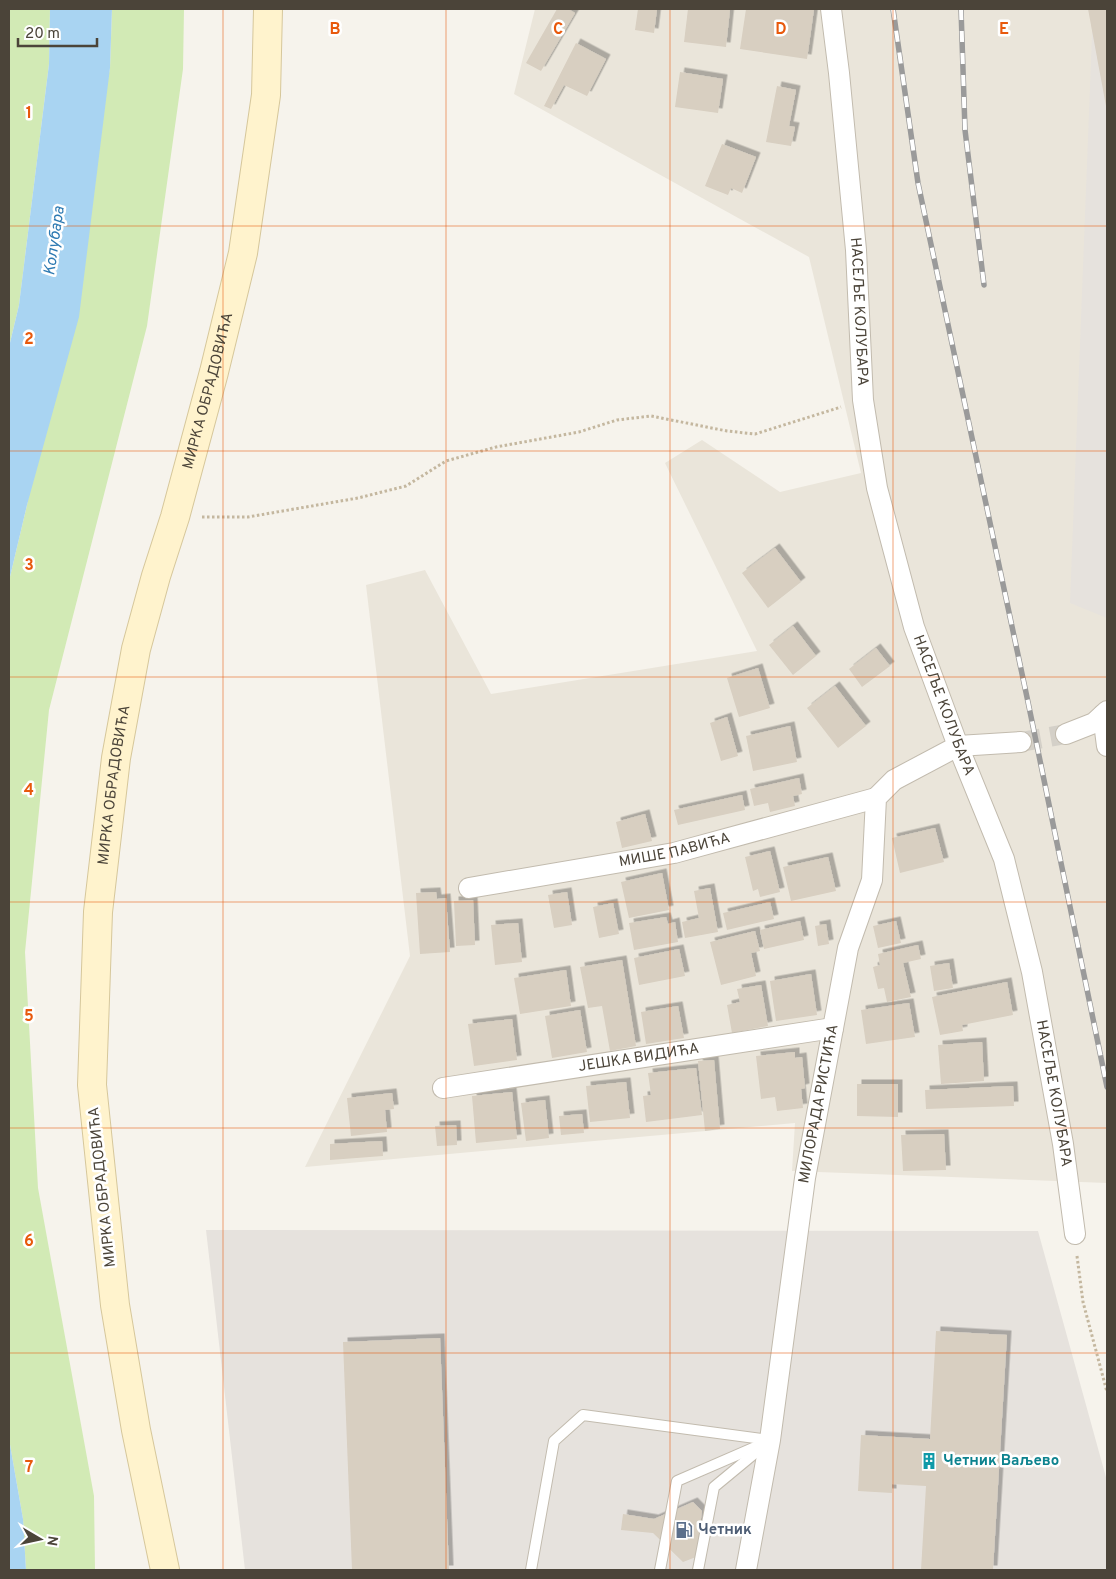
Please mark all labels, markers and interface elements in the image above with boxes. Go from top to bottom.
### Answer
scale bar [18,15,96,47]
text: B [329,20,341,40]
text: C [553,20,563,40]
text: D [775,20,787,40]
text: E [999,20,1009,40]
text: 20 m [25,25,60,44]
text: 1 [26,104,32,124]
water label: Колубара [40,204,70,277]
street label: НАСЕЉЕ КОЛУБАРА [845,236,872,386]
street label: МИРКА ОБРАДОВИЋА [179,311,238,471]
text: 2 [24,330,34,350]
text: 3 [24,556,34,576]
street label: НАСЕЉЕ КОЛУБАРА [908,632,979,778]
street label: МИРКА ОБРАДОВИЋА [94,704,135,866]
text: 4 [24,781,34,801]
street label: МИШЕ ПАВИЋА [617,829,732,872]
text: 5 [24,1007,34,1027]
street label: НАСЕЉЕ КОЛУБАРА [1031,1018,1075,1168]
street label: МИЛОРАДА РИСТИЋА [795,1023,843,1185]
street label: ЈЕШКА ВИДИЋА [577,1039,700,1077]
street label: МИРКА ОБРАДОВИЋА [85,1106,121,1268]
text: 6 [24,1232,34,1252]
building icon: Четник Ваљево [919,1451,939,1471]
place label: Четник Ваљево [943,1452,1059,1471]
text: 7 [25,1458,33,1478]
north arrow [15,1514,65,1564]
fuel station icon: Четник [674,1520,694,1540]
place label: Четник [698,1521,752,1540]
text: N [42,1534,61,1547]

